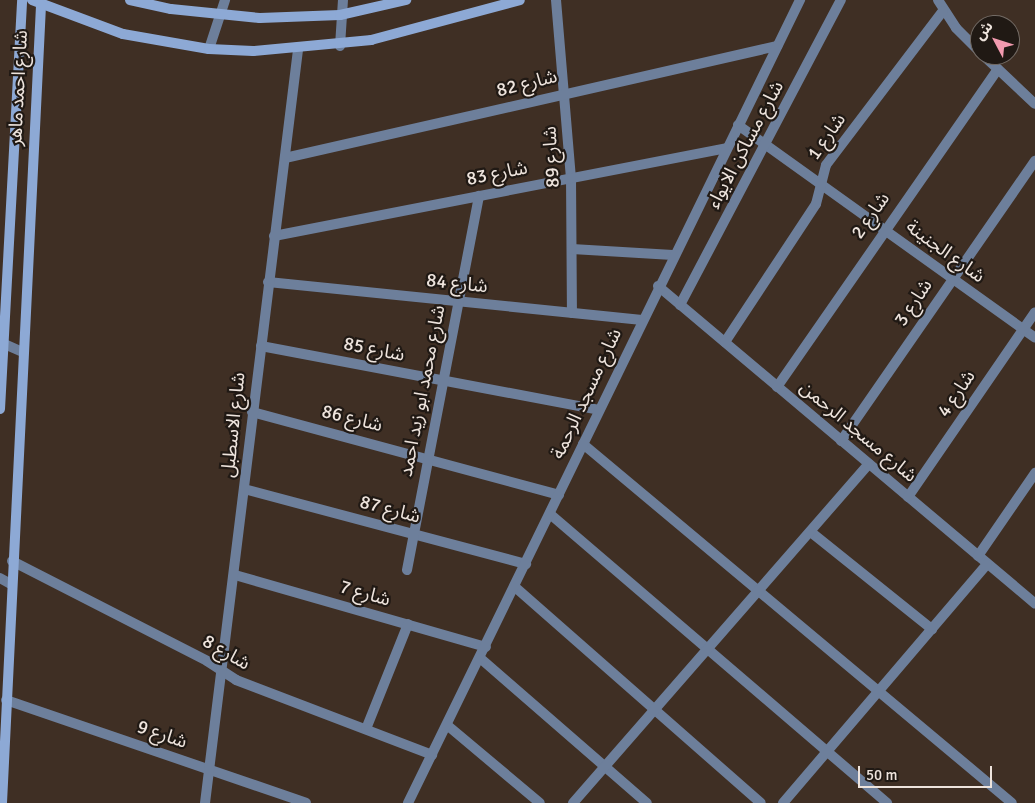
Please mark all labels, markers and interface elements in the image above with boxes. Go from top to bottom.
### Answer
north arrow [970,15,1020,65]
text: ش [971,18,997,43]
street label: شارع احمد ماهر [5,29,33,147]
street label: شارع 82 [494,65,560,103]
street label: شارع مساكن الايواء [703,77,789,213]
street label: شارع 1 [803,109,851,165]
street label: شارع 89 [539,126,565,188]
street label: شارع 83 [465,157,529,191]
street label: شارع 2 [847,188,895,244]
street label: شارع الجنينة [901,216,989,288]
street label: شارع 84 [425,269,489,299]
street label: شارع 3 [890,275,938,331]
street label: شارع محمد ابو زيد احمد [395,303,451,479]
street label: شارع مسجد الرحمة [547,325,627,463]
street label: شارع 85 [342,333,406,367]
street label: شارع 4 [933,366,981,422]
street label: شارع الاسطبل [217,371,251,479]
street label: شارع مسجد الرحمن [795,376,921,488]
street label: شارع 86 [319,400,385,438]
street label: شارع 87 [357,491,423,529]
street label: شارع 7 [337,576,393,612]
street label: شارع 8 [198,630,254,676]
street label: شارع 9 [134,716,190,754]
scale bar [860,756,994,788]
text: 50 m [866,766,897,784]

